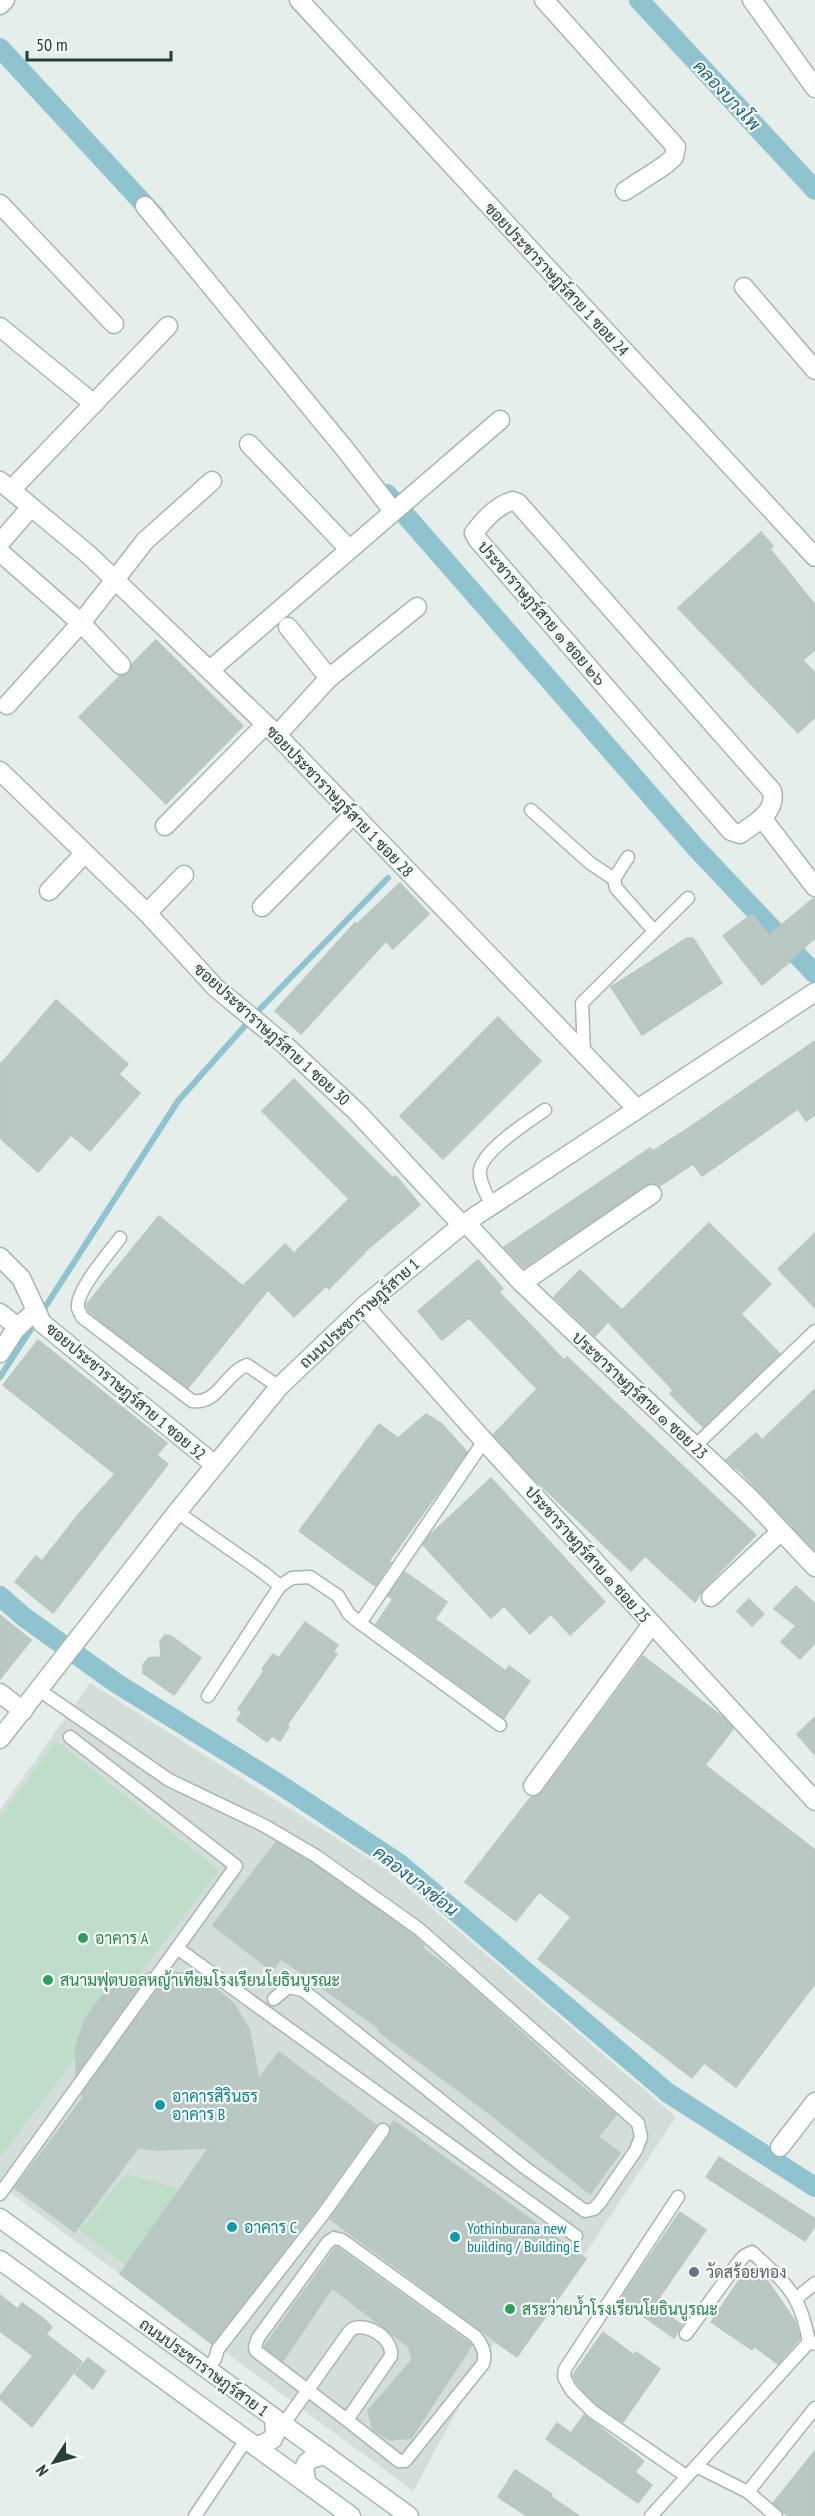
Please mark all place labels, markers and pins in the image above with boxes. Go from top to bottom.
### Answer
place label: อาคาร A [95,1928,149,1948]
marker: อาคาร A [76,1931,90,1945]
place label: สนามฟุตบอลหญ้าเทียมโรงเรียนโยธินบูรณะ [60,1969,340,1992]
marker: สนามฟุตบอลหญ้าเทียมโรงเรียนโยธินบูรณะ [41,1973,55,1987]
place label: อาคารสิรินธร อาคาร B [172,2086,258,2124]
marker: อาคารสิรินธร อาคาร B [153,2098,167,2112]
place label: อาคาร C [244,2217,297,2237]
place label: Yothinburana new building / Building E [467,2218,580,2256]
marker: อาคาร C [225,2220,239,2234]
marker: Yothinburana new building / Building E [448,2230,462,2244]
place label: วัดสร้อยทอง [706,2262,786,2282]
marker: วัดสร้อยทอง [687,2265,701,2279]
place label: สระว่ายนํ้าโรงเรียนโยธินบูรณะ [522,2295,718,2321]
marker: สระว่ายนํ้าโรงเรียนโยธินบูรณะ [503,2302,517,2316]

